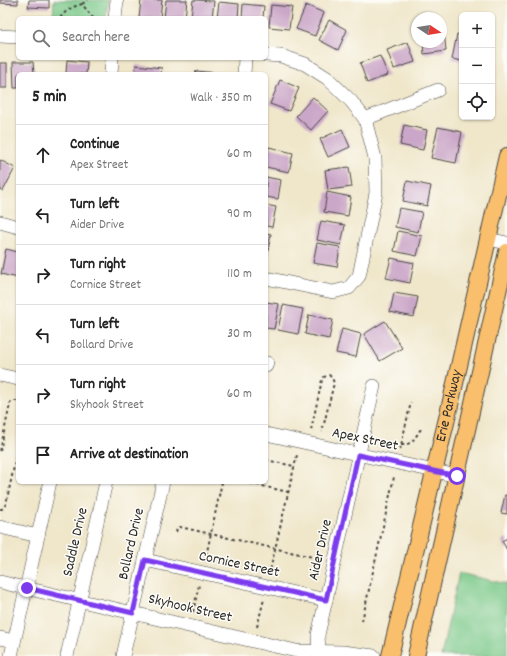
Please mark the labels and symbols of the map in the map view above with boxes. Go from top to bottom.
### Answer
north arrow [411,12,447,48]
street label: Erie Parkway [431,367,469,444]
street label: Apex Street [330,422,401,458]
route start [448,467,466,485]
street label: Saddle Drive [57,505,95,579]
street label: Bollard Drive [113,506,151,582]
street label: Aider Drive [303,517,339,583]
street label: Cornice Street [197,546,282,584]
route end [18,579,36,597]
street label: Skyhook Street [146,589,234,629]

